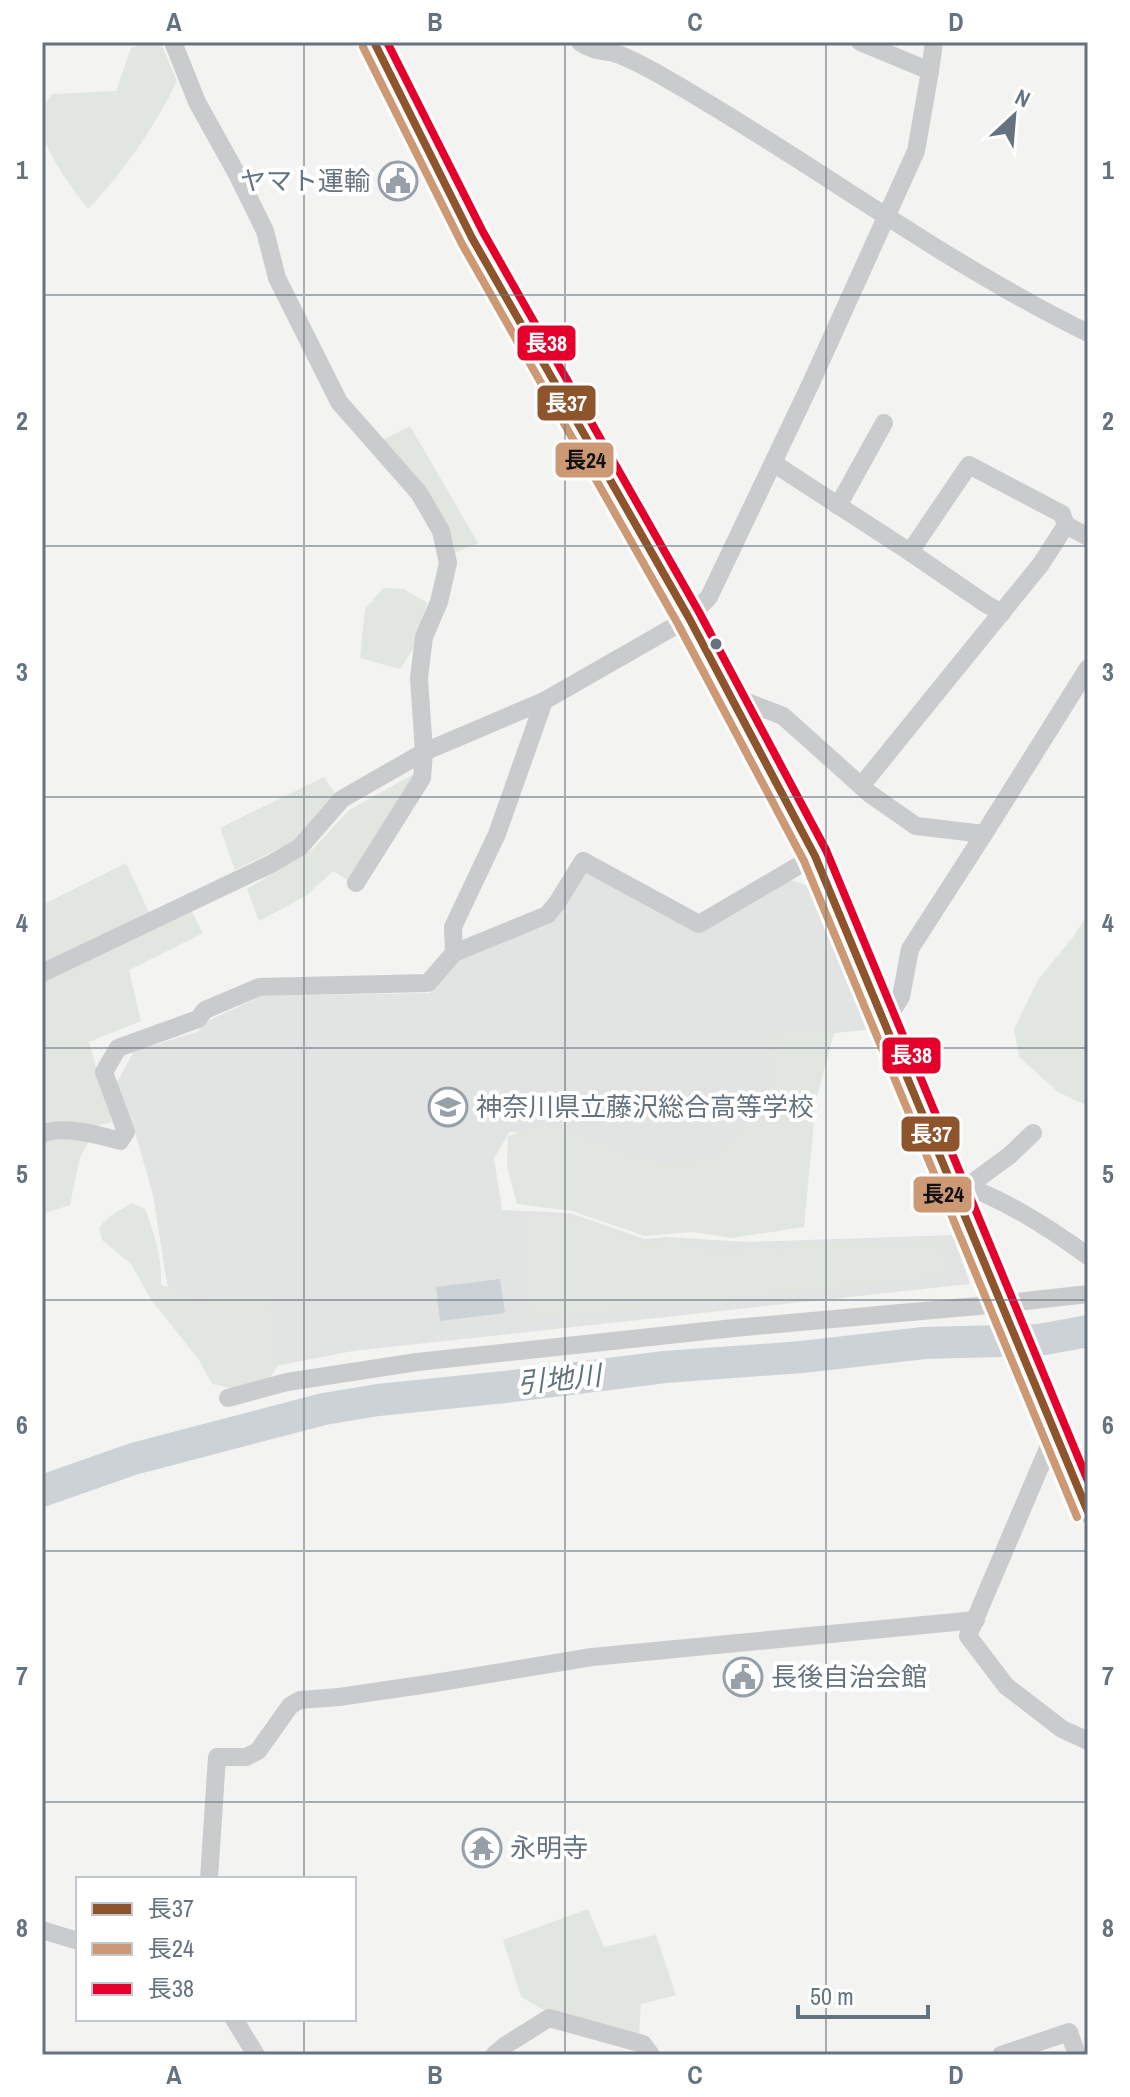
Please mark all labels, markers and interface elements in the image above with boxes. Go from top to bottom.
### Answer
text: A [166,4,182,39]
text: B [427,4,443,39]
text: C [687,4,703,39]
text: D [948,4,964,39]
north arrow [974,76,1054,156]
text: N [1010,82,1035,114]
text: 1 [16,152,28,187]
text: 1 [1102,152,1114,187]
public building icon: ヤマト運輸 [377,160,419,202]
place label: ヤマト運輸 [240,163,370,198]
line badge: 長38 [516,324,577,362]
text: 長38 [525,328,567,358]
line badge: 長37 [536,384,597,422]
text: 長37 [545,388,587,418]
text: 2 [16,403,28,438]
text: 2 [1102,403,1114,438]
line badge: 長24 [554,441,615,479]
text: 長24 [564,445,606,475]
unlabelled marker [708,636,724,652]
text: 3 [16,654,28,689]
text: 3 [1102,654,1114,689]
text: 4 [16,905,28,940]
text: 4 [1102,905,1114,940]
line badge: 長38 [881,1036,942,1075]
text: 長38 [890,1040,932,1070]
school or university icon: 神奈川県立藤沢総合高等学校 [427,1086,469,1128]
place label: 神奈川県立藤沢総合高等学校 [476,1089,814,1124]
line badge: 長37 [900,1115,961,1153]
text: 長37 [910,1119,952,1149]
text: 5 [16,1156,28,1191]
text: 5 [1102,1156,1114,1191]
line badge: 長24 [912,1175,973,1214]
text: 長24 [922,1179,964,1209]
water label: 引地川 [515,1355,606,1402]
text: 6 [16,1407,28,1442]
text: 6 [1102,1407,1114,1442]
public building icon: 長後自治会館 [722,1656,764,1698]
text: 7 [16,1658,28,1693]
text: 7 [1102,1658,1114,1693]
place label: 長後自治会館 [771,1659,927,1694]
temple icon: 永明寺 [461,1827,503,1869]
place label: 永明寺 [510,1830,588,1865]
legend [76,1877,356,2021]
text: 長37 [148,1892,194,1924]
text: 8 [16,1910,28,1945]
text: 8 [1102,1910,1114,1945]
text: 長24 [148,1932,194,1964]
scale bar [798,1969,928,2019]
text: 長38 [148,1972,194,2004]
text: 50 m [810,1980,854,2012]
text: A [166,2057,182,2092]
text: B [427,2057,443,2092]
text: C [687,2057,703,2092]
text: D [948,2057,964,2092]

